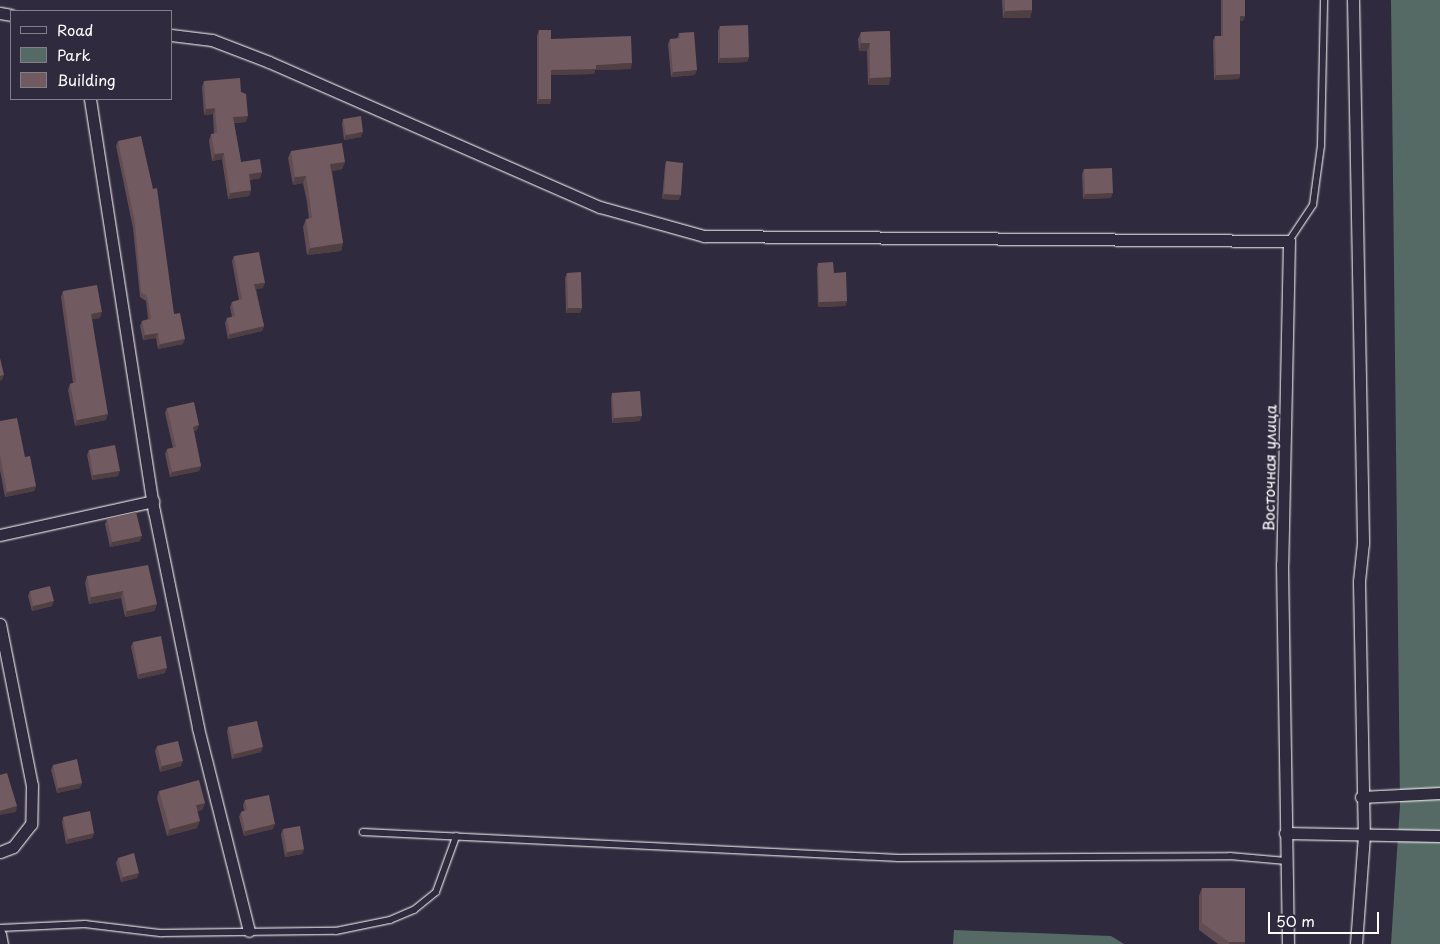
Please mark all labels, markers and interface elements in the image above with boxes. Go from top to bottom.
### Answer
legend [10,10,172,100]
text: Road [57,18,93,41]
text: Park [57,43,91,66]
text: Building [57,68,116,91]
street label: Восточная улица [1259,404,1279,532]
scale bar [1270,902,1381,934]
text: 50 m [1276,909,1315,932]

